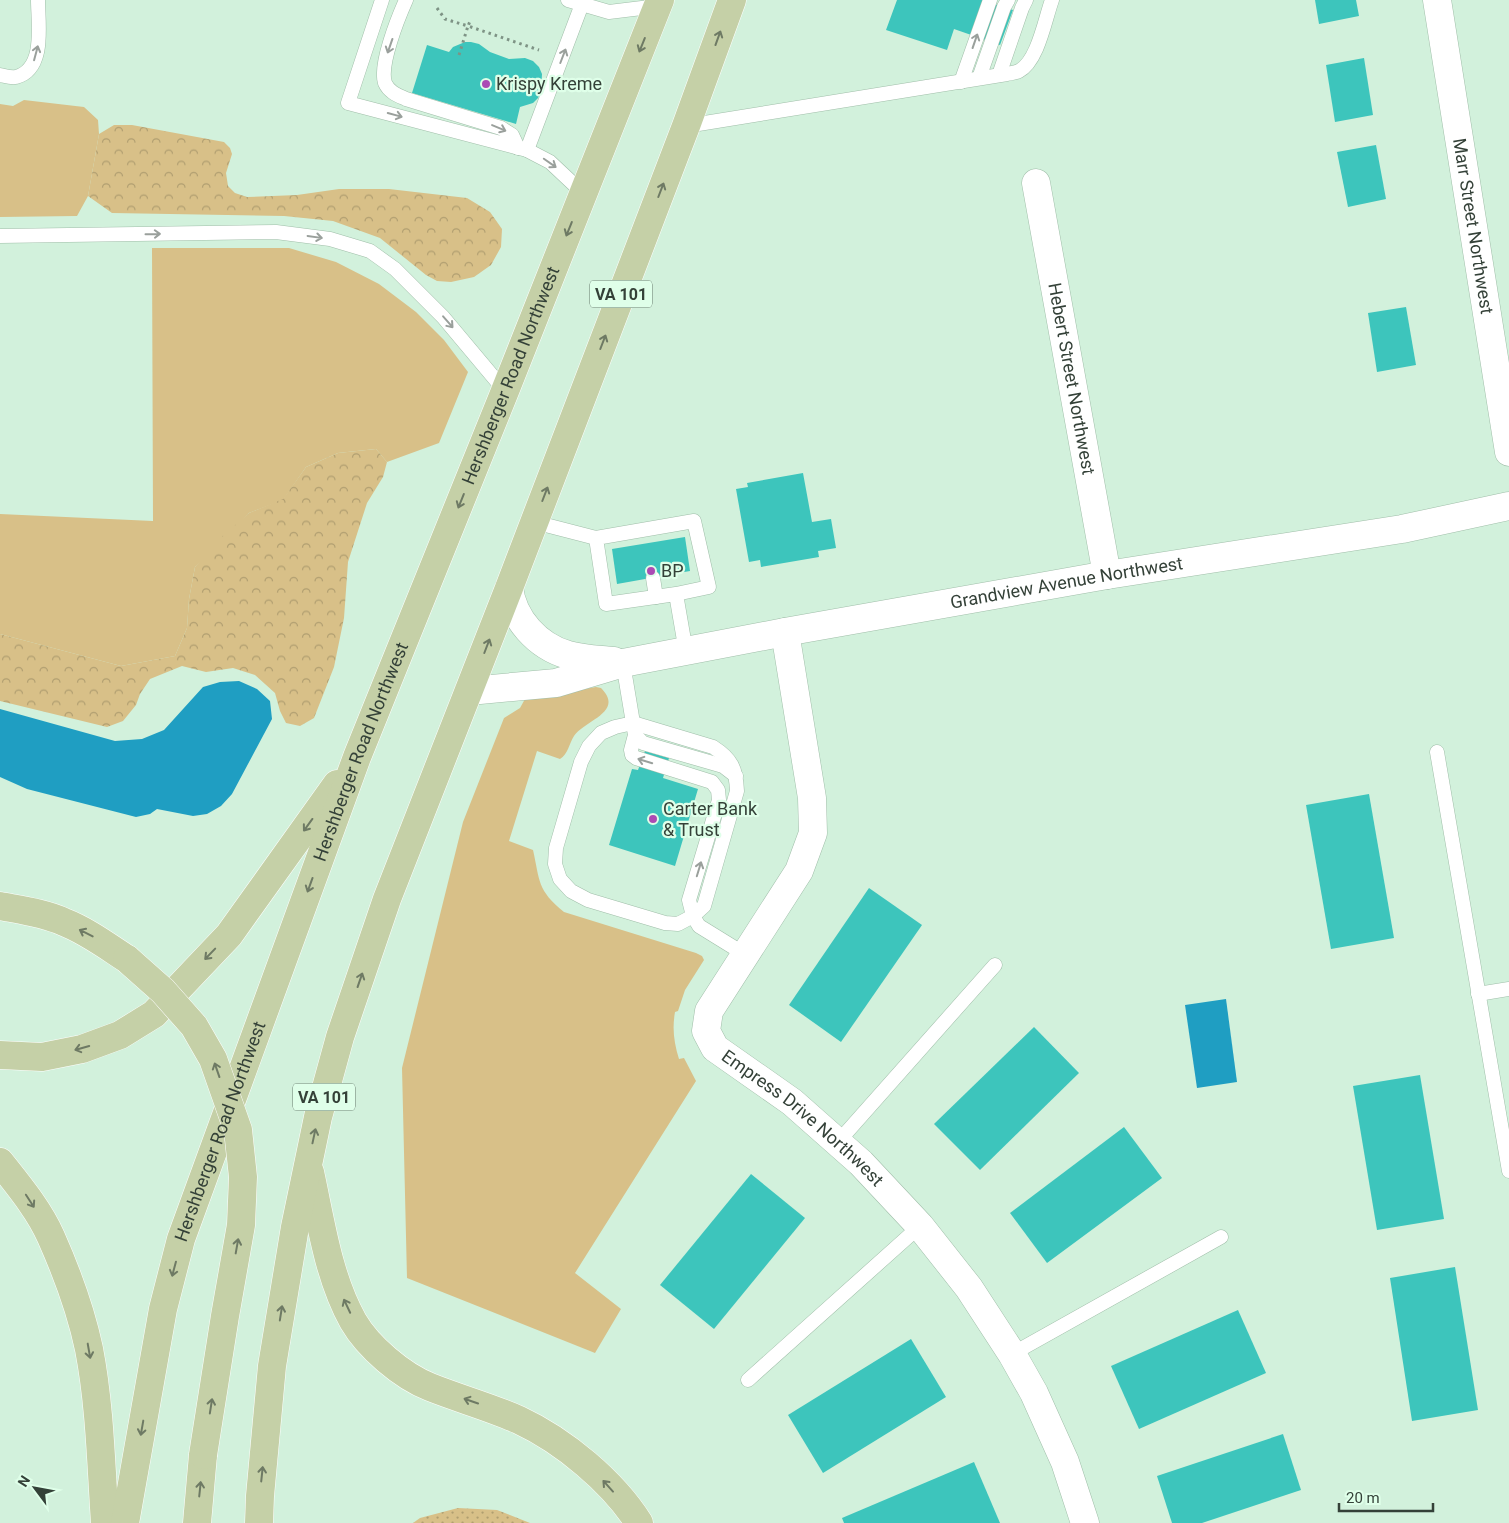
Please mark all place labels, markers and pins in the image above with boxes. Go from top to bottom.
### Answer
place label: Krispy Kreme [496,73,602,94]
marker: Krispy Kreme [480,78,492,90]
place label: BP [661,560,684,581]
marker: BP [645,565,657,577]
place label: Carter Bank & Trust [663,798,758,840]
marker: Carter Bank & Trust [647,813,659,825]

